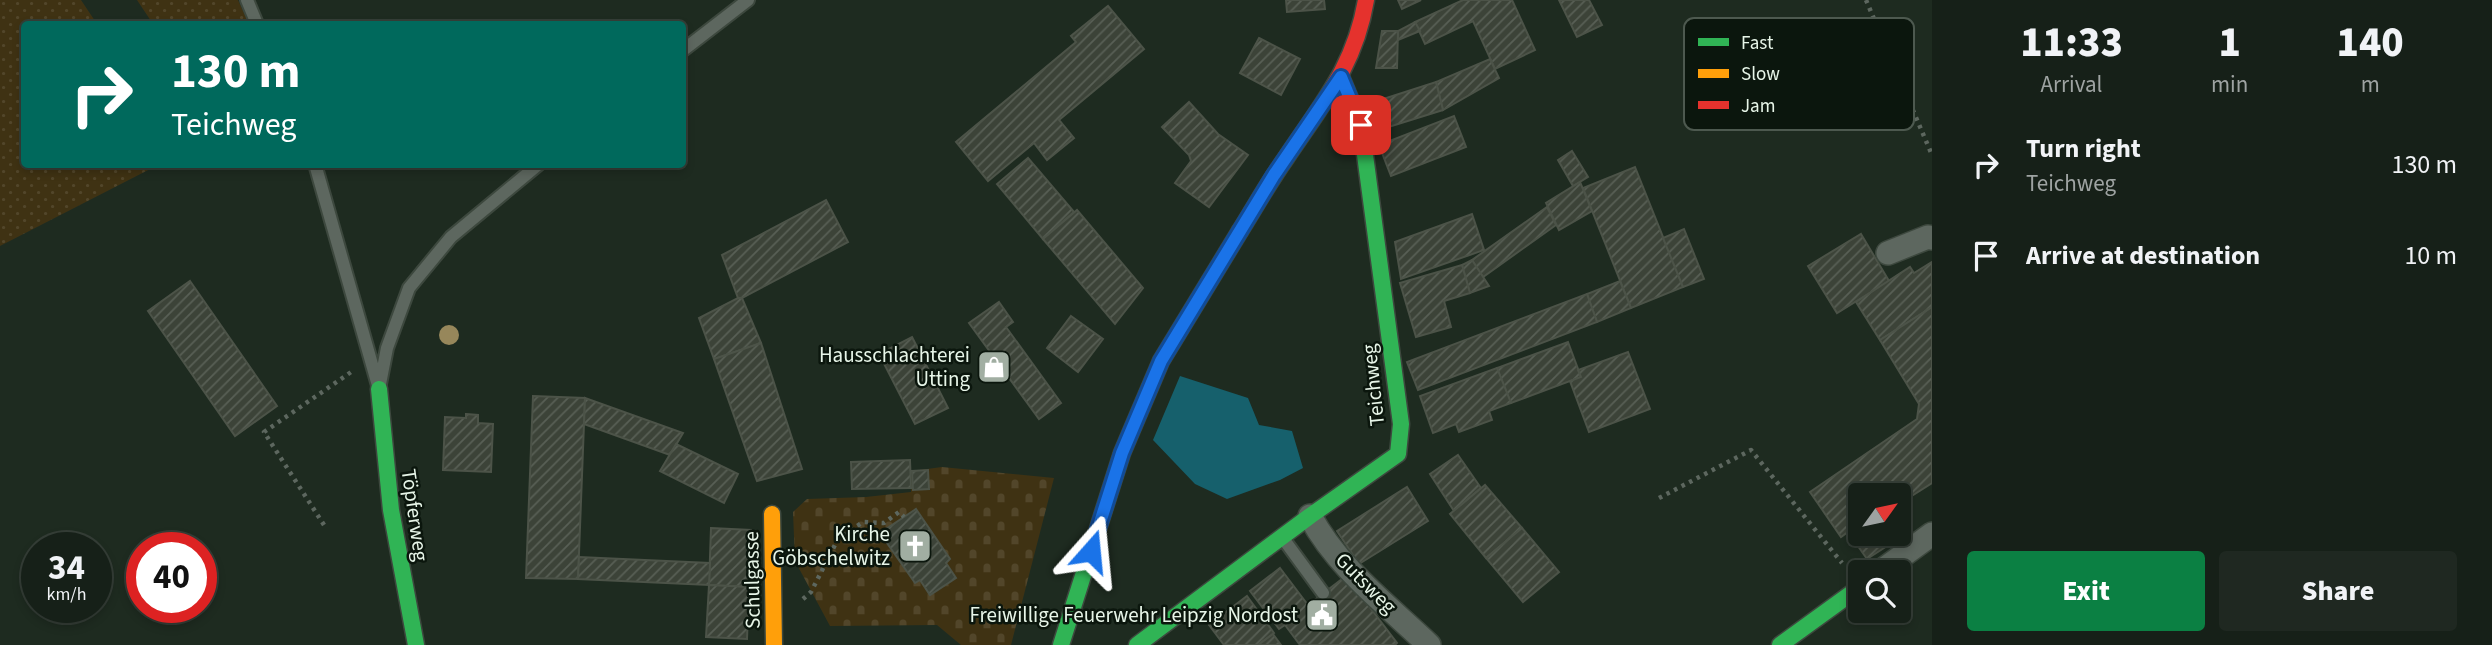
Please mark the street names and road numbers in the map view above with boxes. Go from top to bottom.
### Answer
street label: Teichweg [1354,342,1392,427]
street label: Töpferweg [394,467,436,563]
street label: Schulgasse [736,531,768,629]
street label: Gutsweg [1329,546,1404,621]

